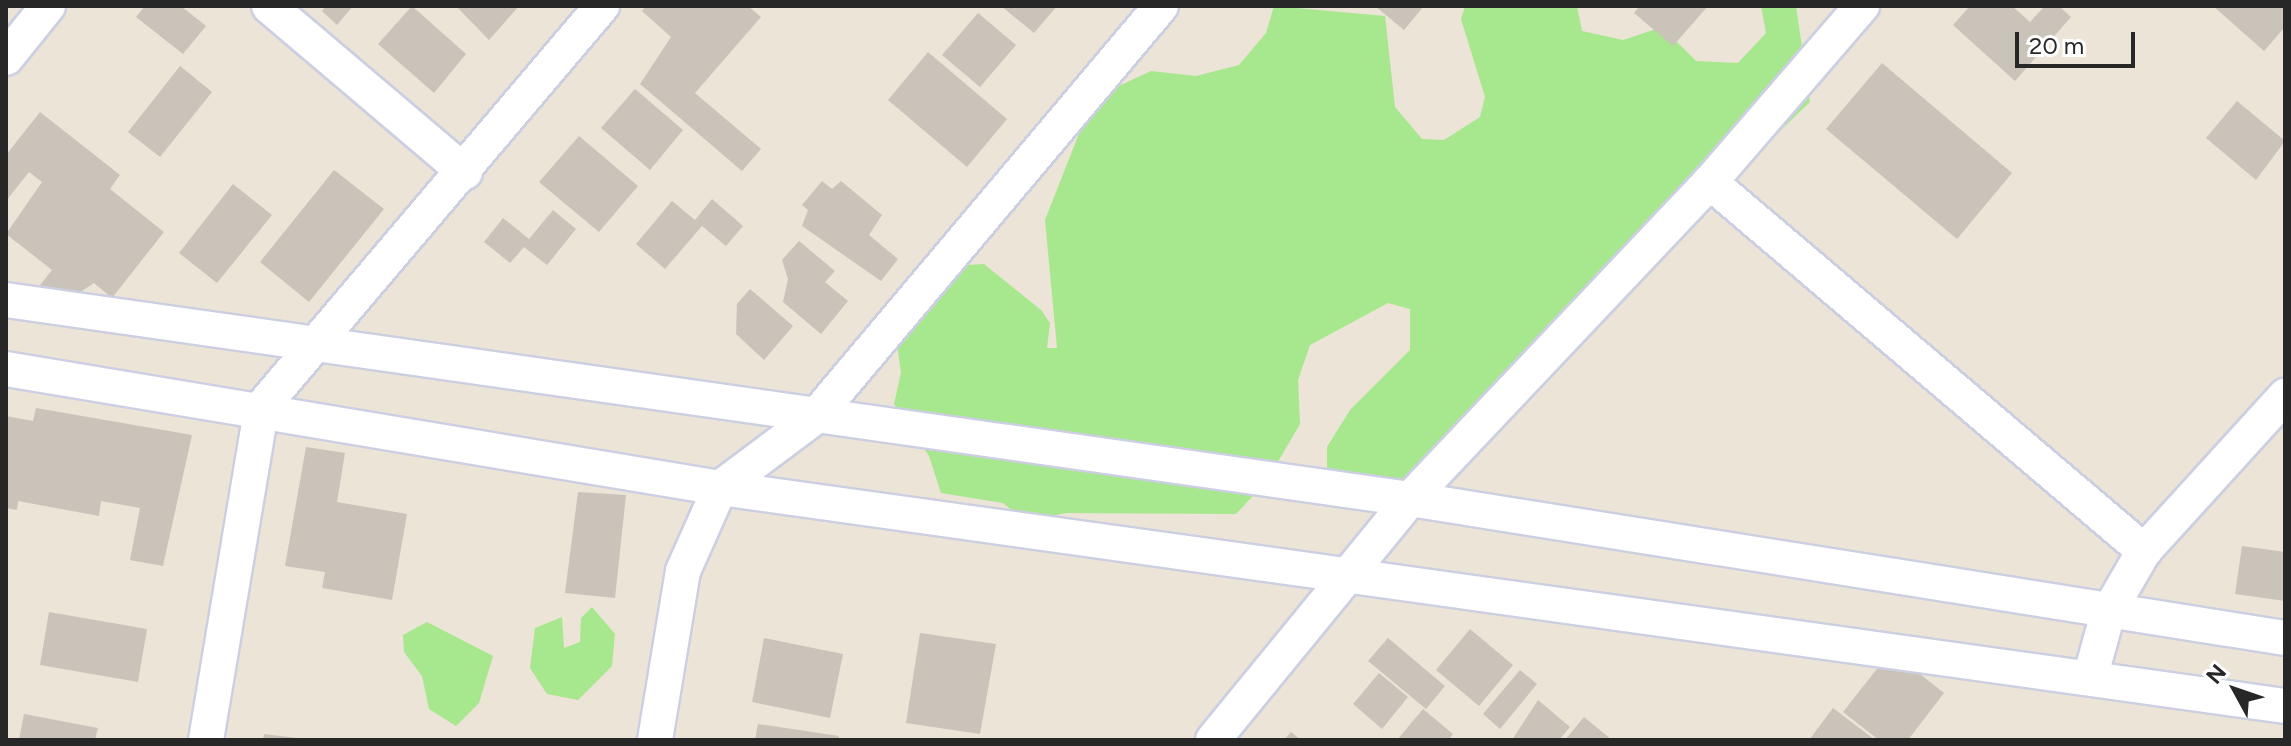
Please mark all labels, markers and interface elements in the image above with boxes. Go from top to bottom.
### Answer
scale bar [2019,16,2139,66]
text: 20 m [2029,31,2084,60]
north arrow [2195,650,2275,730]
text: N [2200,659,2232,689]

